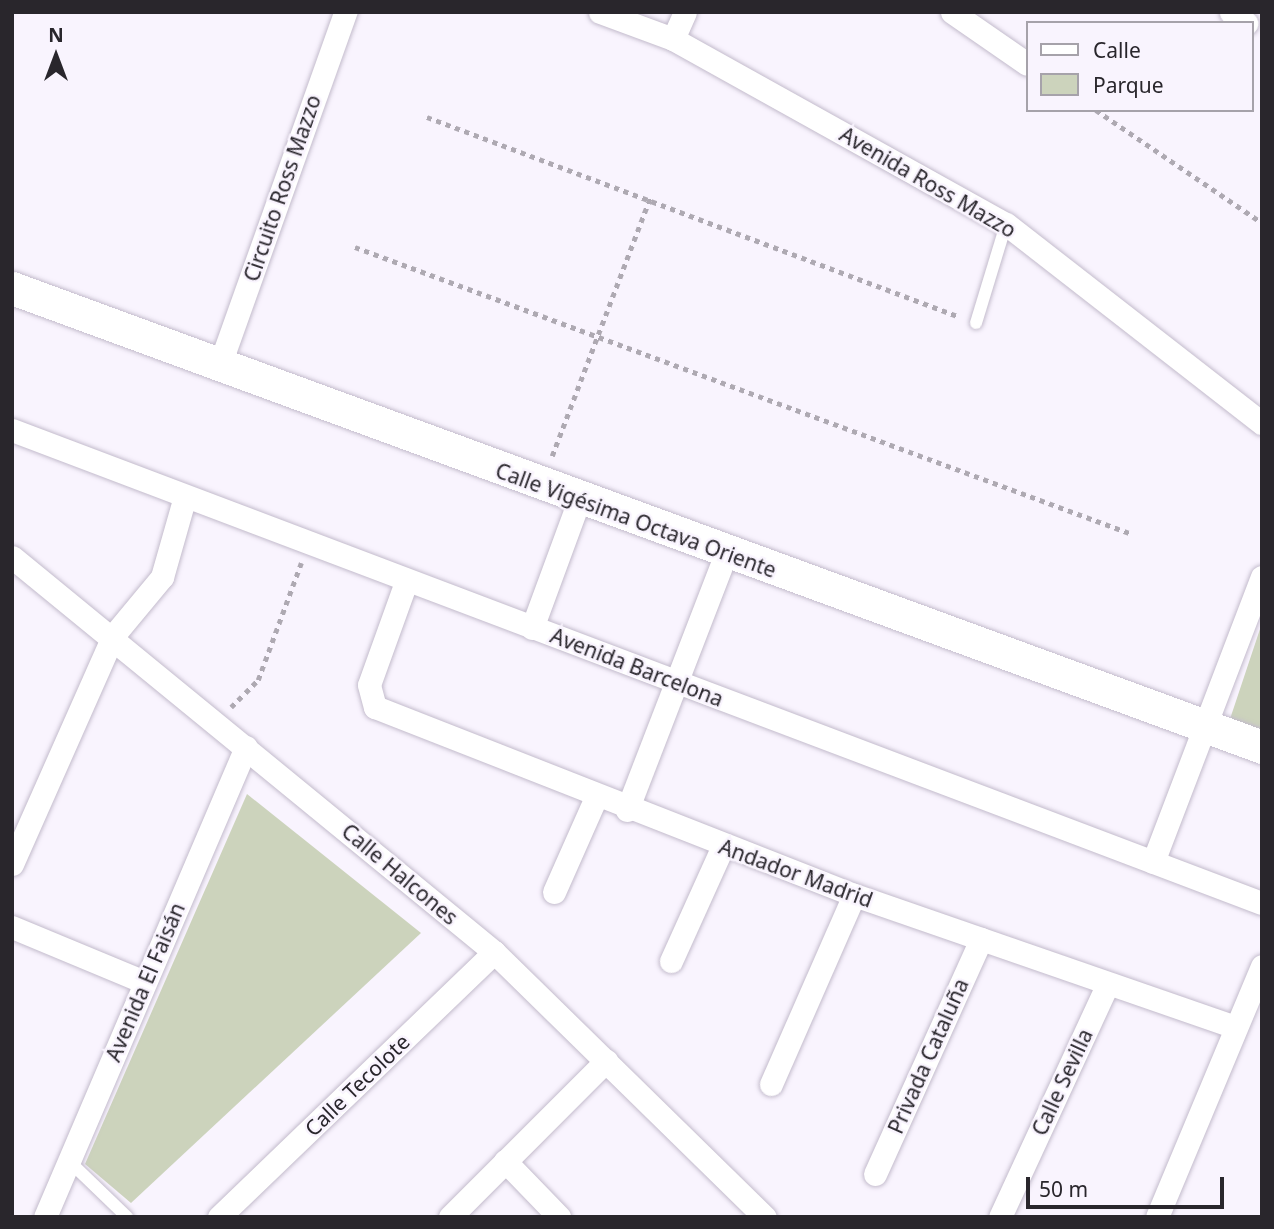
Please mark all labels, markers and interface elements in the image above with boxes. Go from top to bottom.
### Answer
north arrow [21,21,91,91]
legend [1026,21,1253,112]
text: N [48,22,64,48]
text: Calle [1093,36,1141,64]
text: Parque [1093,71,1163,99]
street label: Circuito Ross Mazzo [238,91,326,285]
street label: Avenida Ross Mazzo [835,121,1021,243]
street label: Calle Vigésima Octava Oriente [492,457,780,583]
street label: Avenida Barcelona [547,622,727,712]
street label: Calle Halcones [337,818,463,930]
street label: Andador Madrid [716,834,876,912]
street label: Avenida El Faisán [100,899,190,1065]
street label: Privada Cataluña [883,975,973,1137]
street label: Calle Sevilla [1026,1025,1098,1139]
street label: Calle Tecolote [299,1029,415,1141]
scale bar [1029,1162,1227,1206]
text: 50 m [1039,1175,1088,1203]

